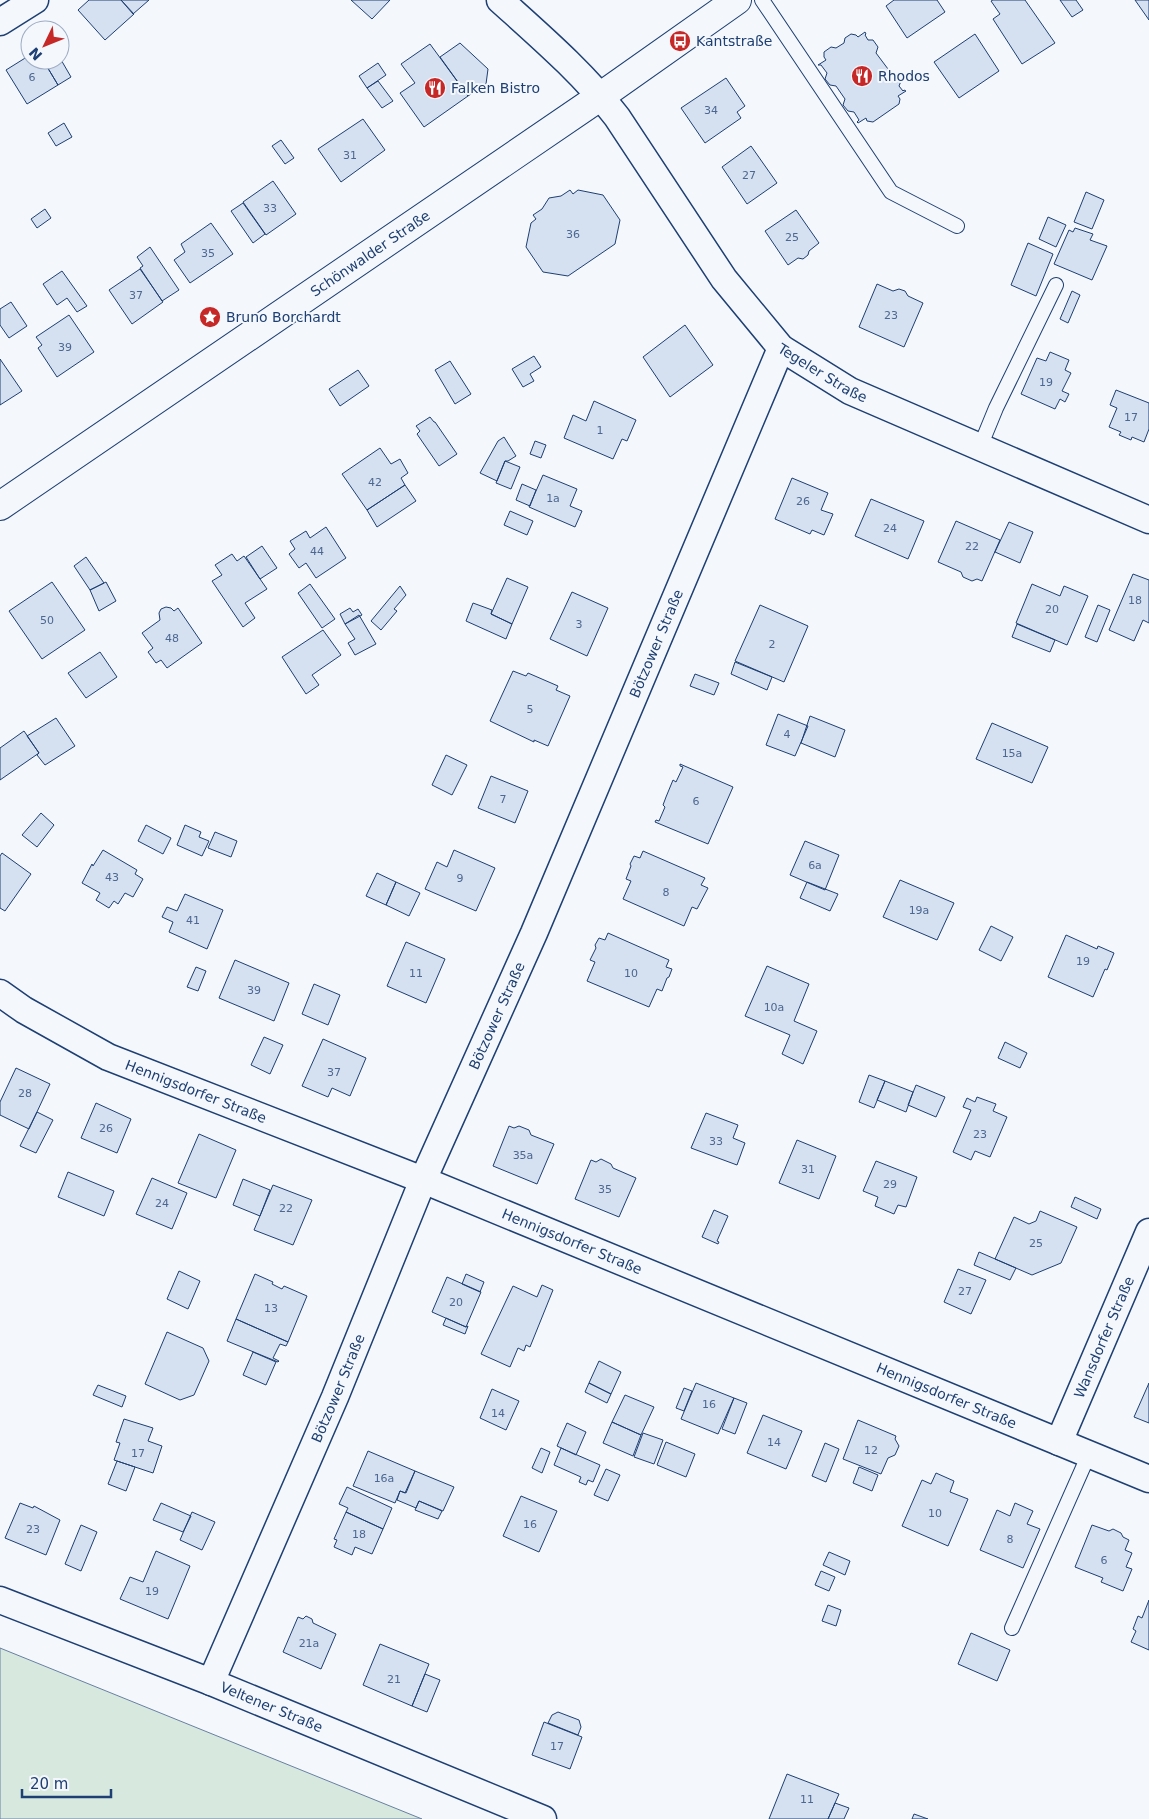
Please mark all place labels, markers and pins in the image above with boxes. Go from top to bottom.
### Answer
bus stop icon: Kantstraße [668,29,692,53]
place label: Kantstraße [696,33,772,49]
restaurant icon: Rhodos [850,64,874,88]
place label: Rhodos [878,68,930,84]
restaurant icon: Falken Bistro [423,76,447,100]
place label: Falken Bistro [451,80,540,96]
place icon: Bruno Borchardt [198,305,222,329]
place label: Bruno Borchardt [226,309,341,325]

